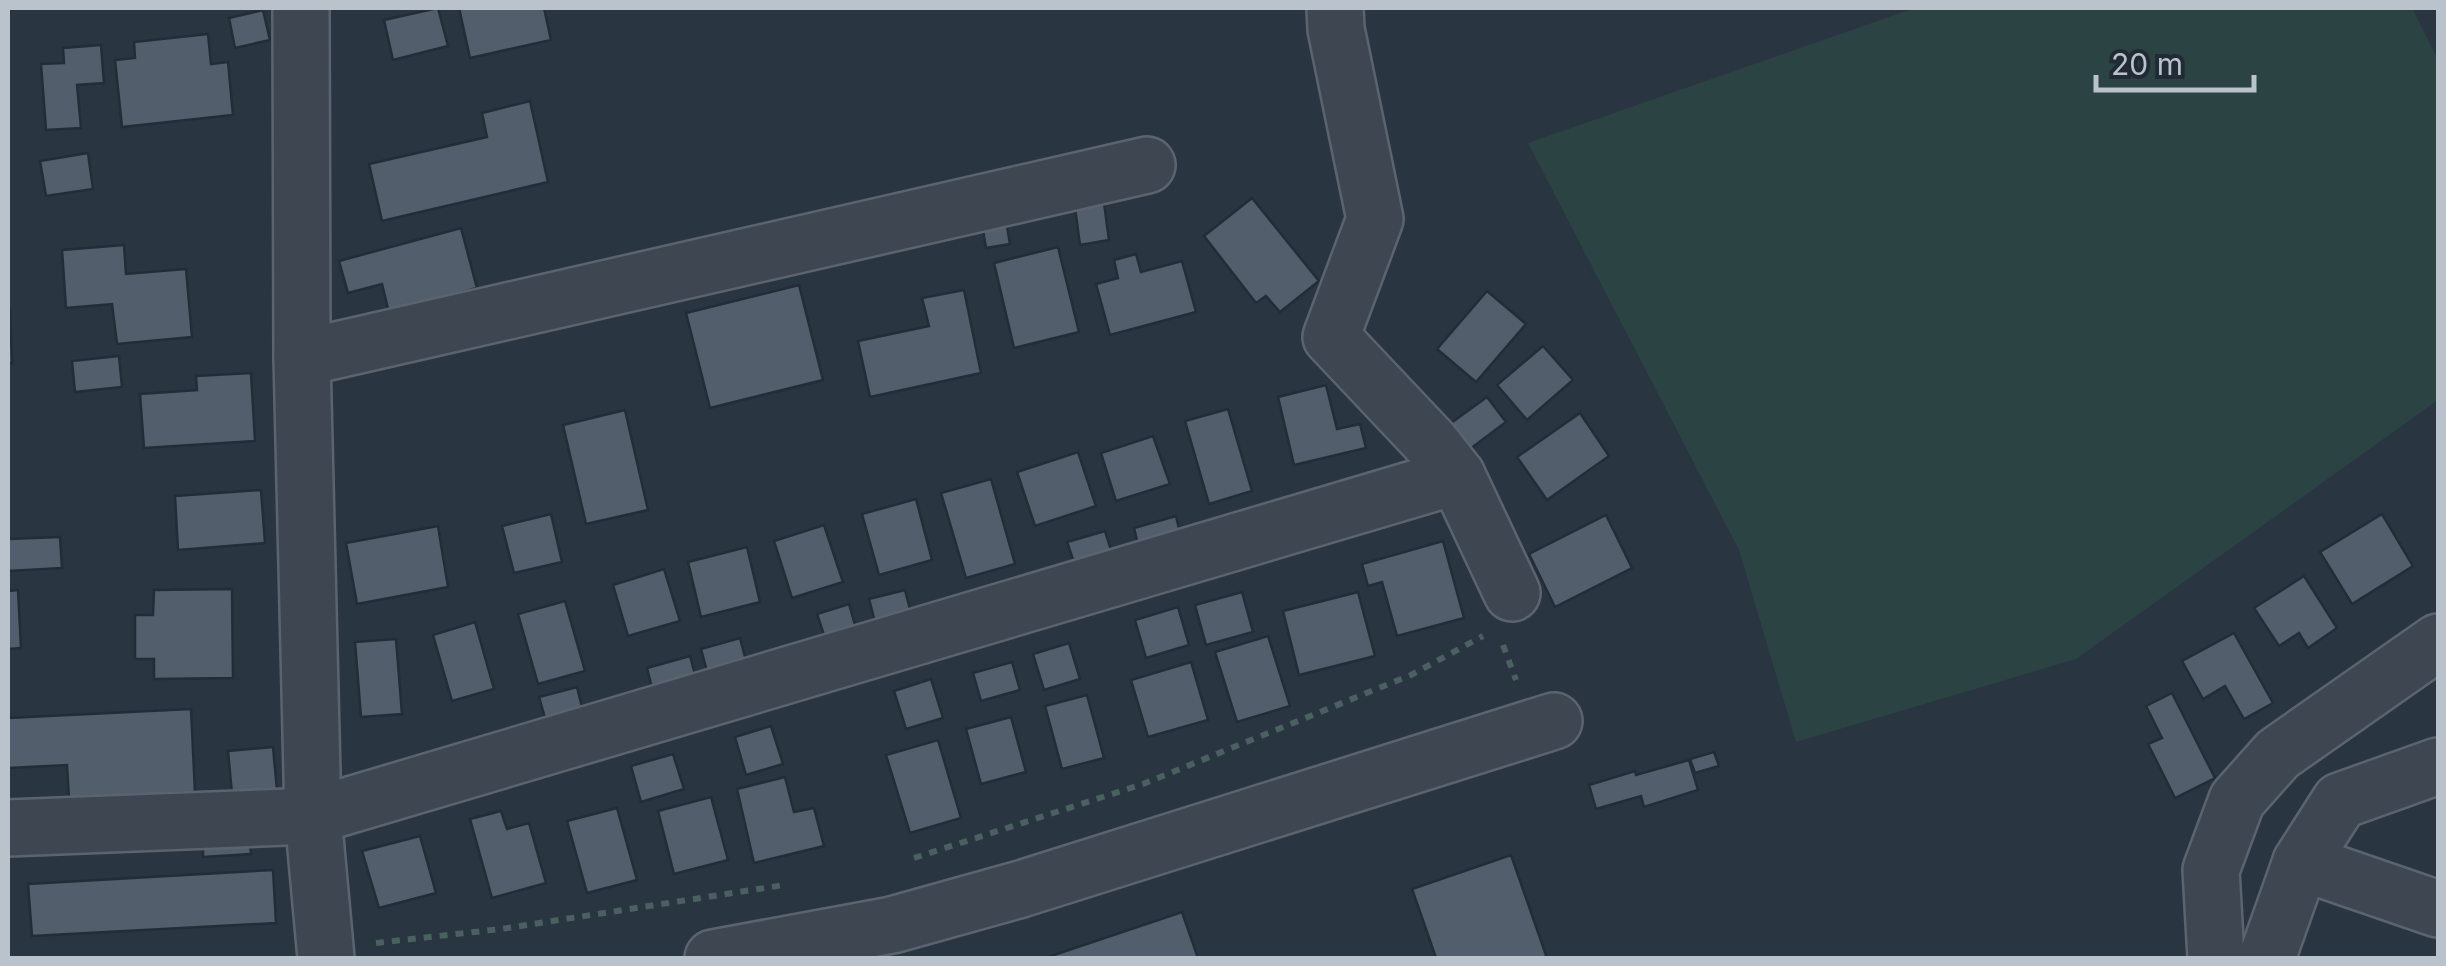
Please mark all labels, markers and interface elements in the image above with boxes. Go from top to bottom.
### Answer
scale bar [2096,30,2254,92]
text: 20 m [2111,46,2183,82]

